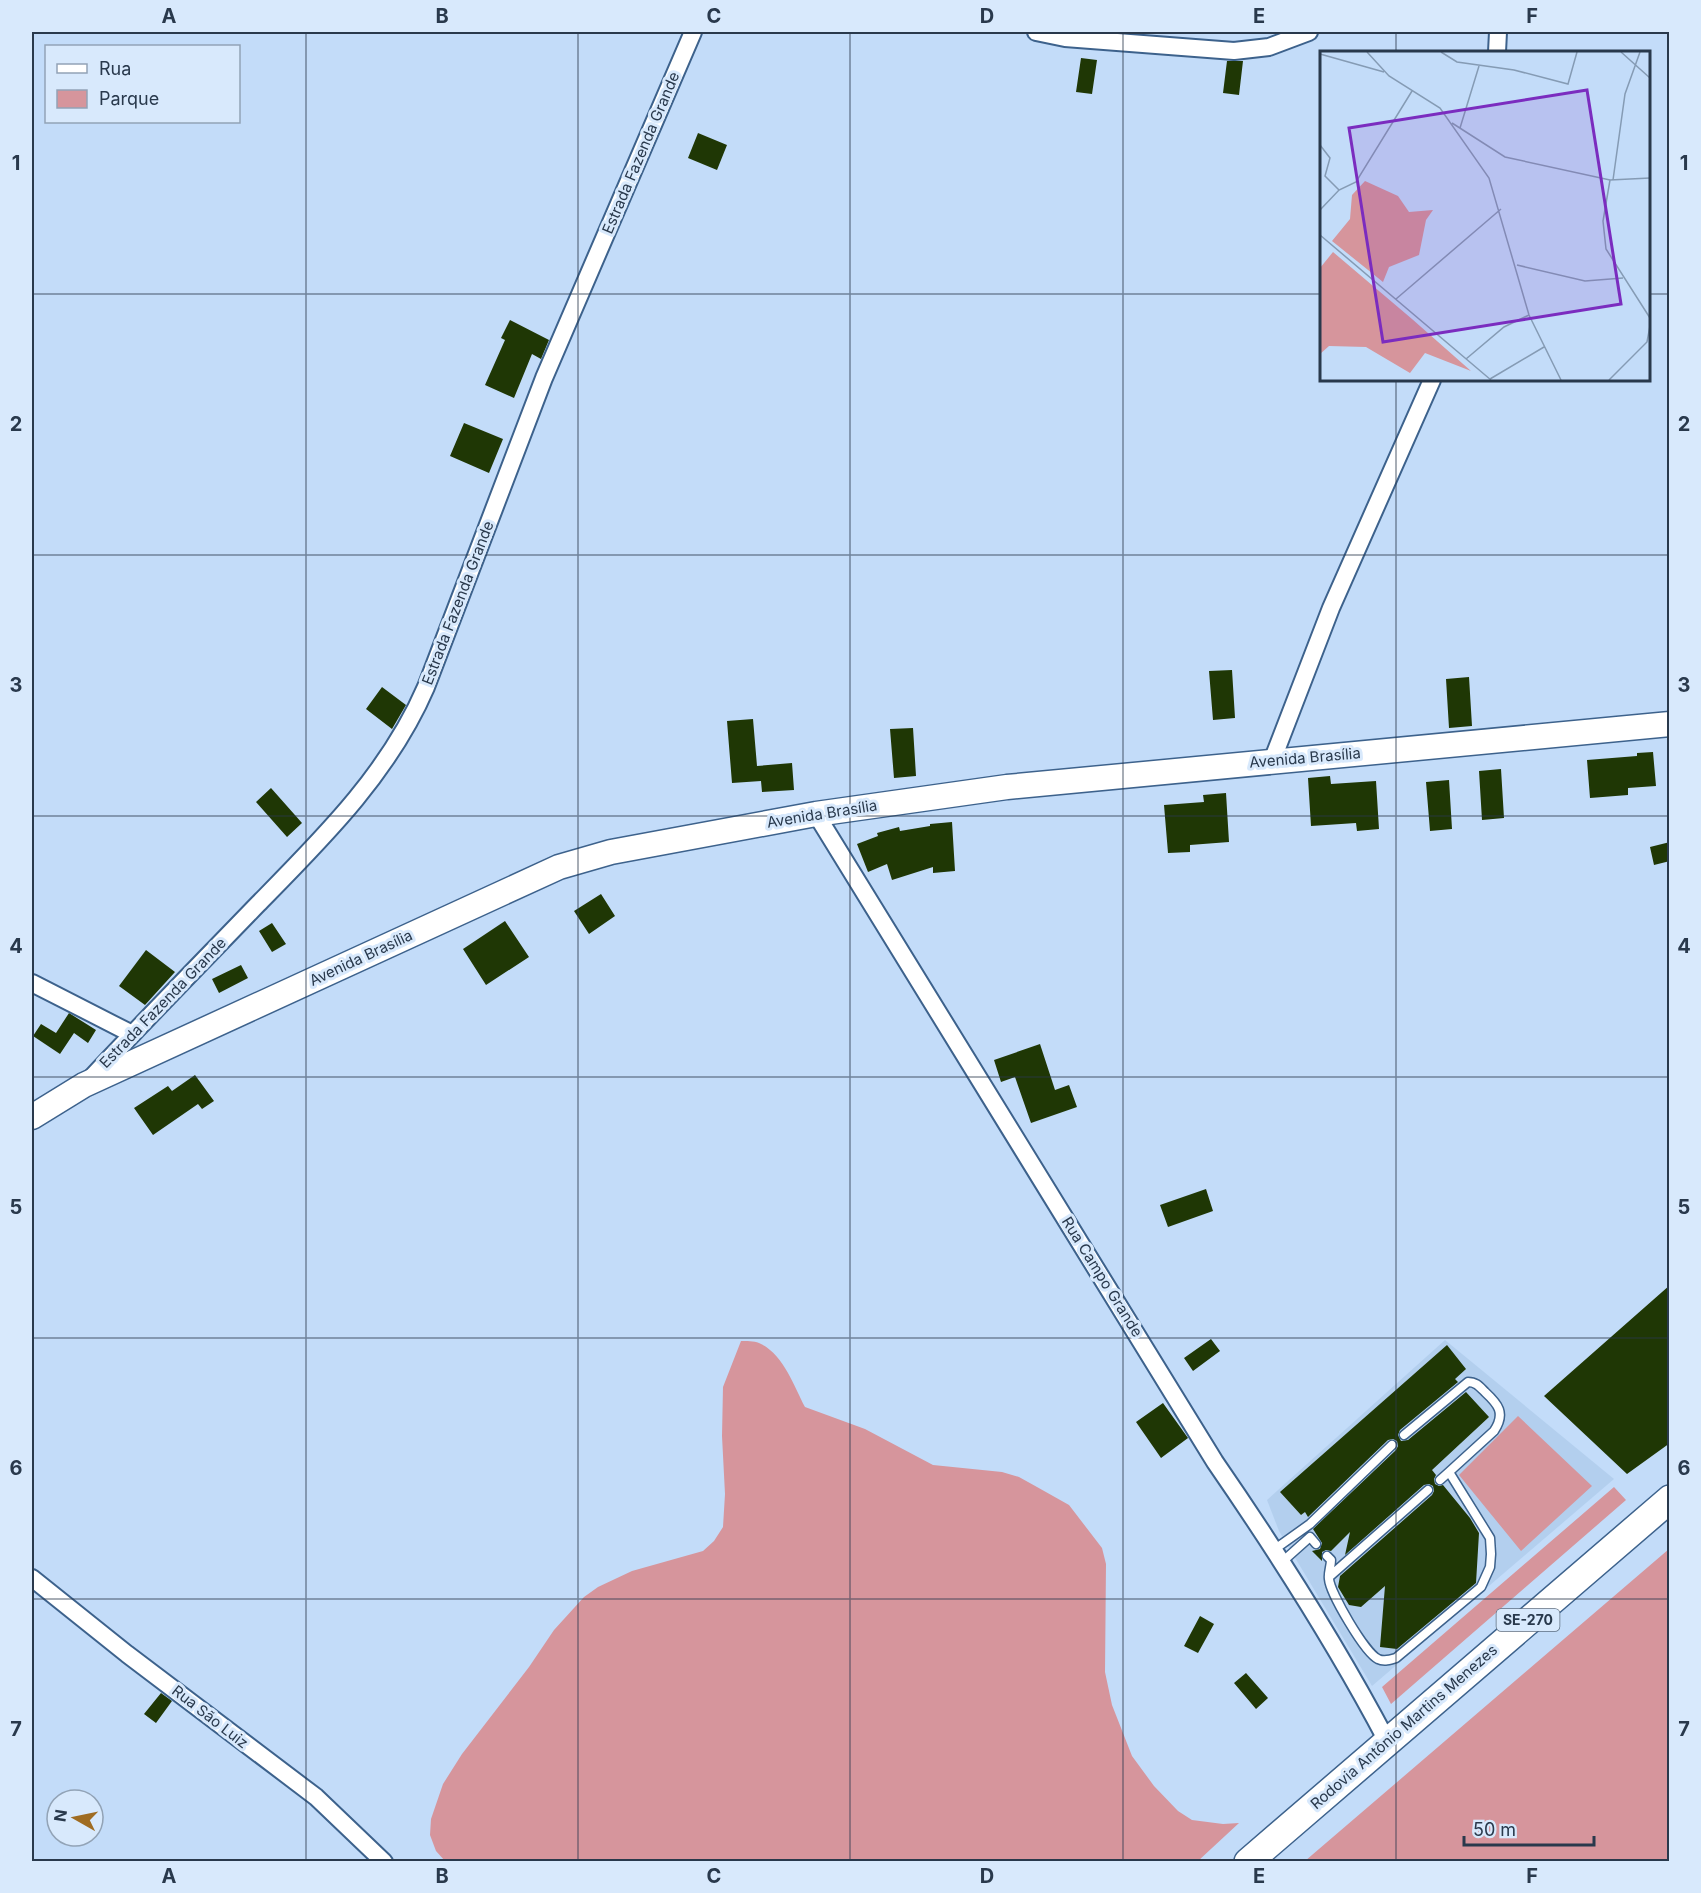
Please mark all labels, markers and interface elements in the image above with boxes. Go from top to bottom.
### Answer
text: A [162,4,177,28]
text: B [435,4,449,28]
text: C [707,4,721,28]
text: D [980,4,994,28]
text: E [1253,4,1265,28]
text: F [1526,4,1538,28]
legend [45,45,240,123]
inset map [1320,51,1650,381]
text: Rua [99,58,131,79]
street label: Estrada Fazenda Grande [598,69,683,237]
text: Parque [99,88,159,109]
text: 1 [12,151,20,175]
text: 1 [1680,151,1688,175]
text: 2 [10,412,22,436]
text: 2 [1678,412,1690,436]
street label: Estrada Fazenda Grande [417,518,498,688]
text: 3 [10,673,22,697]
text: 3 [1678,673,1690,697]
street label: Avenida Brasília [1249,743,1361,772]
street label: Avenida Brasília [765,795,879,832]
street label: Avenida Brasília [306,925,415,990]
street label: Estrada Fazenda Grande [95,933,230,1072]
text: 4 [9,934,23,958]
text: 4 [1677,934,1691,958]
text: 5 [10,1195,22,1219]
text: 5 [1678,1195,1690,1219]
street label: Rua Campo Grande [1058,1213,1147,1340]
text: 6 [10,1456,23,1480]
text: 6 [1678,1456,1691,1480]
road number: SE-270 [1496,1609,1559,1631]
street label: Rodovia Antônio Martins Menezes [1306,1640,1501,1813]
street label: Rua São Luiz [168,1681,252,1752]
text: 7 [10,1717,22,1741]
text: 7 [1678,1717,1690,1741]
north arrow [45,1788,105,1848]
text: N [49,1808,71,1823]
scale bar [1464,1809,1594,1847]
text: 50 m [1473,1819,1516,1840]
text: A [162,1864,177,1888]
text: B [435,1864,449,1888]
text: C [707,1864,721,1888]
text: D [980,1864,994,1888]
text: E [1253,1864,1265,1888]
text: F [1526,1864,1538,1888]

